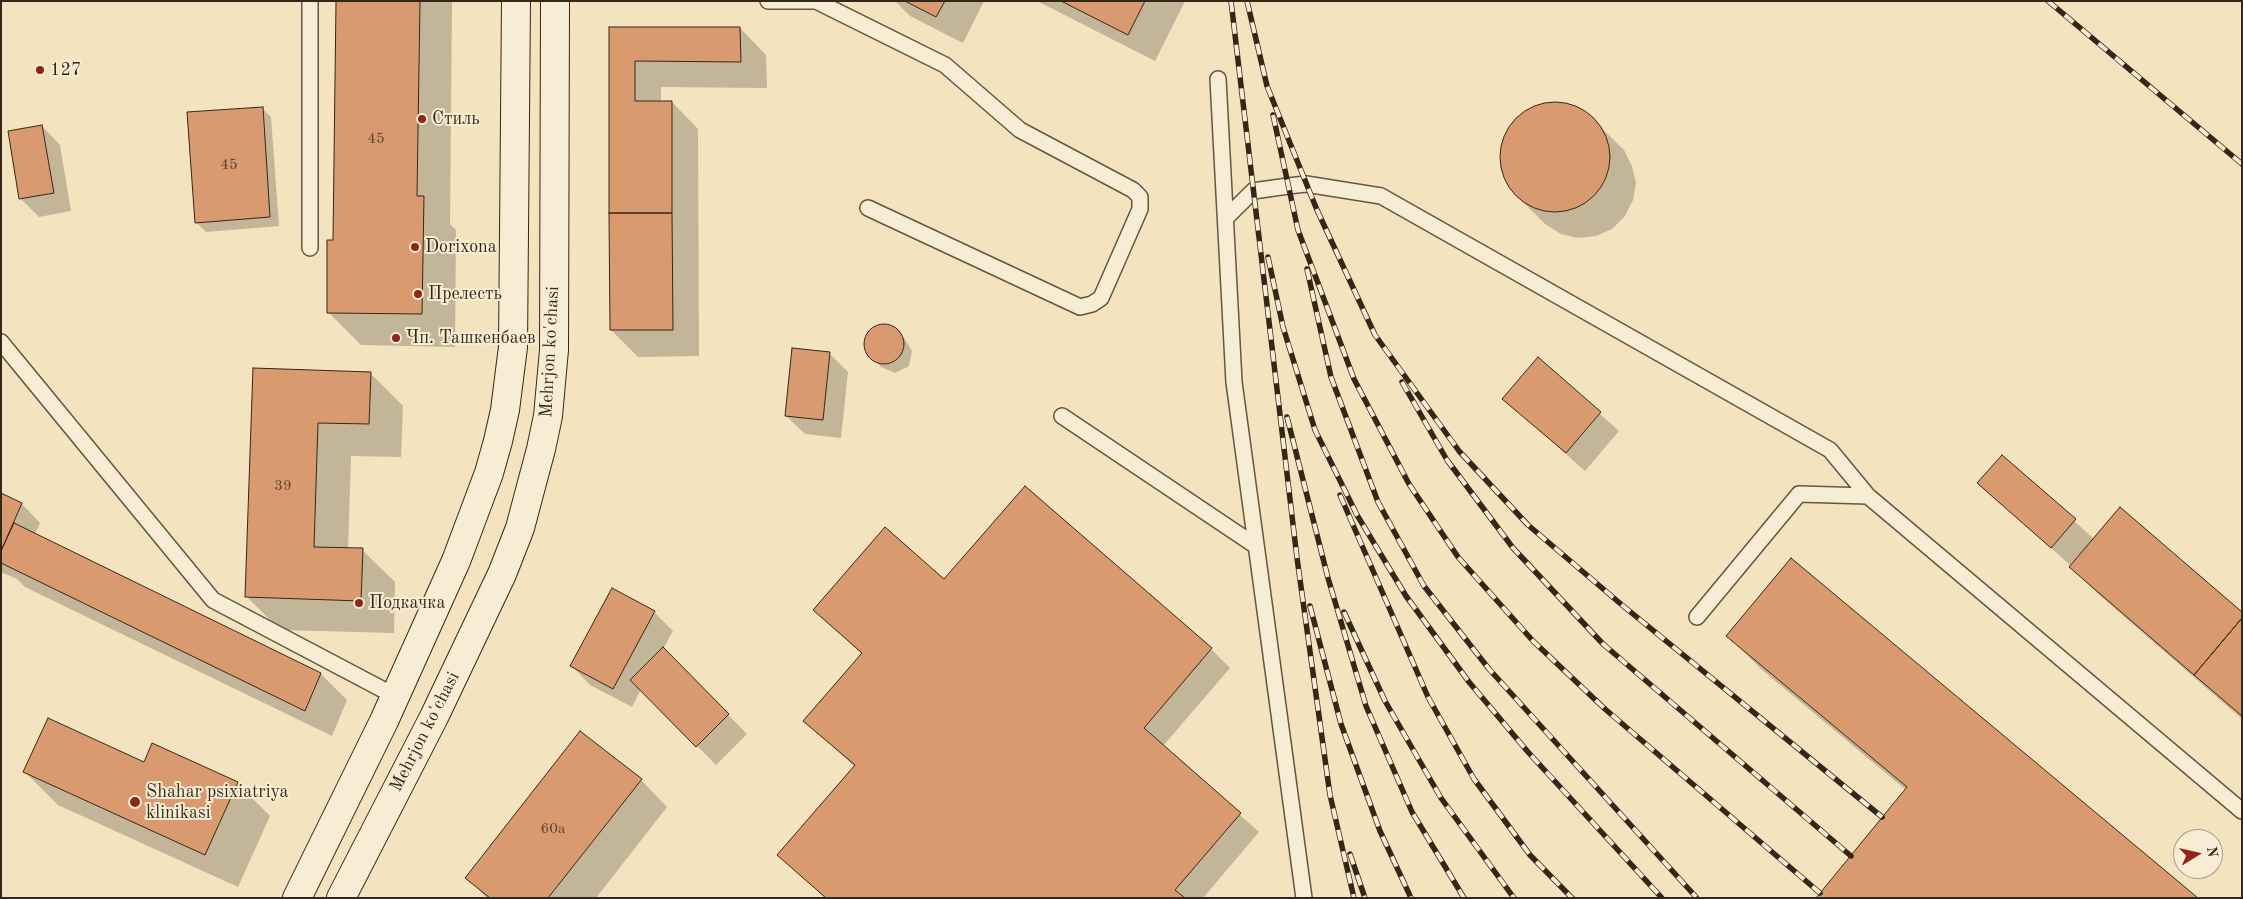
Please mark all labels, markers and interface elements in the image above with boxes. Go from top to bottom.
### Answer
place label: 127 [50,59,81,81]
marker: 127 [34,64,46,76]
place label: Стиль [432,108,480,130]
marker: Стиль [416,113,428,125]
house number: 45 [367,130,385,148]
house number: 45 [220,156,238,174]
place label: Dorixona [425,236,497,258]
marker: Dorixona [409,241,421,253]
place label: Прелесть [428,283,502,305]
street label: Mehrjon ko'chasi [536,286,564,418]
marker: Прелесть [412,288,424,300]
place label: Чп. Ташкенбаев [406,327,536,349]
marker: Чп. Ташкенбаев [390,332,402,344]
house number: 39 [274,477,292,495]
place label: Подкачка [369,592,445,614]
marker: Подкачка [353,597,365,609]
street label: Mehrjon ko'chasi [385,668,465,796]
place label: Shahar psixiatriya klinikasi [146,781,288,824]
marker: Shahar psixiatriya klinikasi [128,795,142,809]
house number: 60a [541,820,565,838]
north arrow [2173,829,2223,879]
text: N [2204,845,2220,858]

